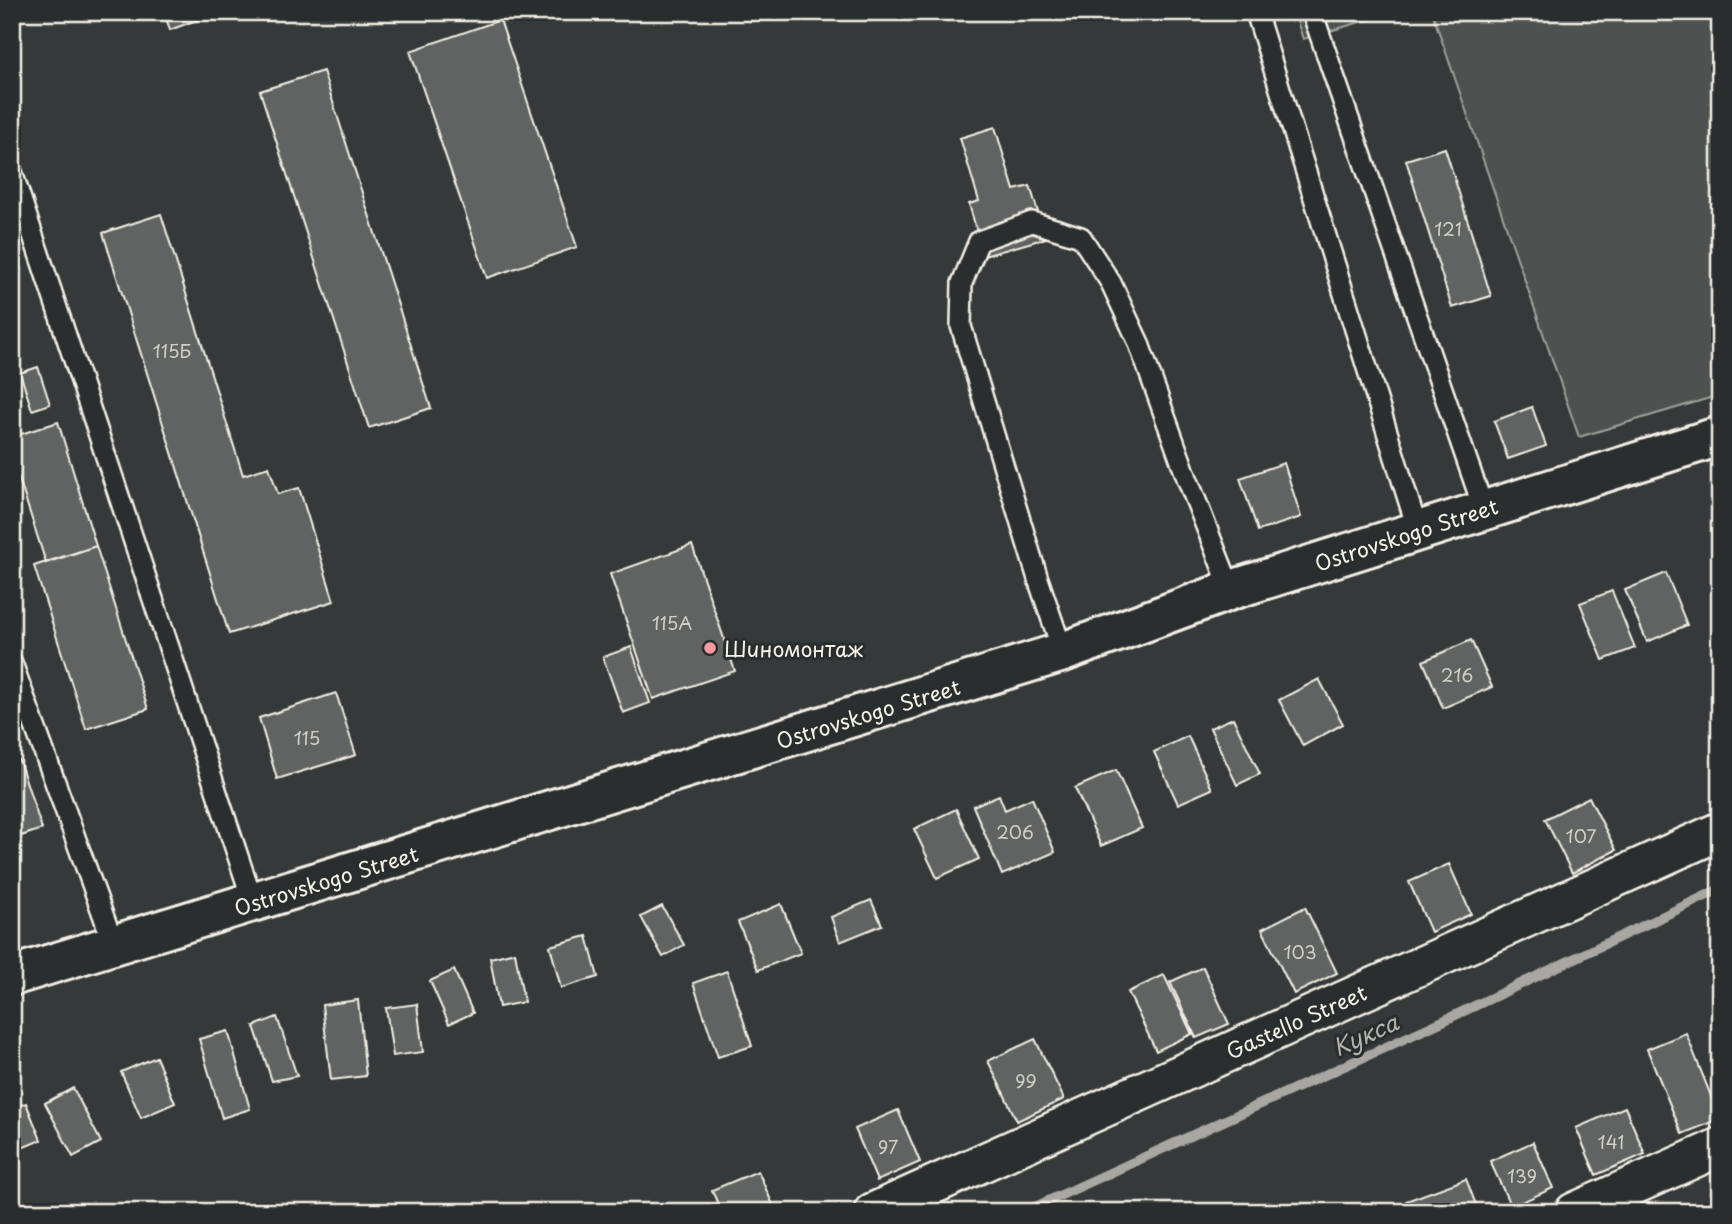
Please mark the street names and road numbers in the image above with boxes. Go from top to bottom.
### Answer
street label: Ostrovskogo Street [1310,489,1502,579]
street label: Ostrovskogo Street [772,670,964,756]
street label: Ostrovskogo Street [230,837,422,923]
street label: Gastello Street [1221,976,1371,1066]

